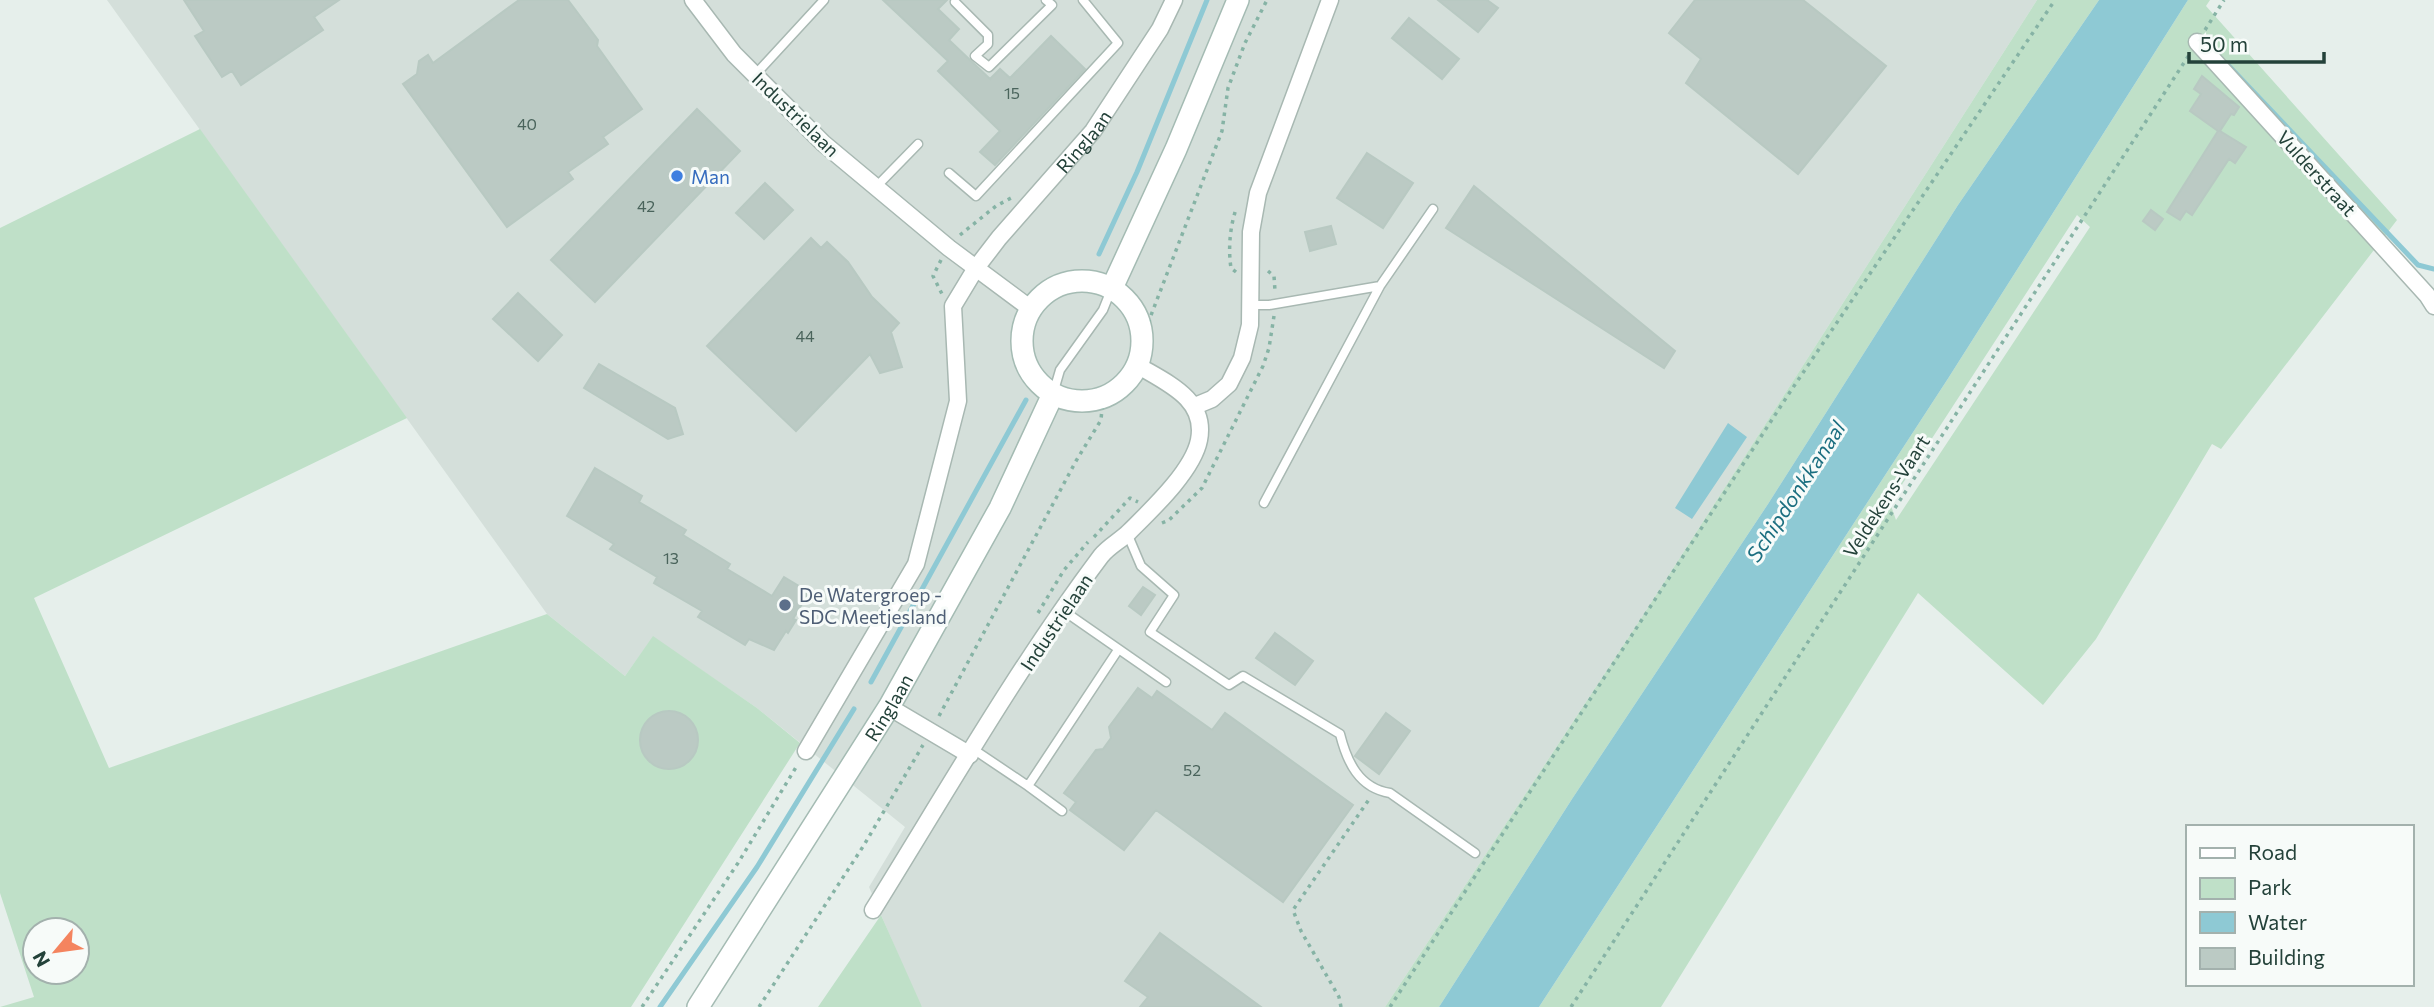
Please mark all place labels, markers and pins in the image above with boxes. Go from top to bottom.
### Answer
place label: Man [691,165,730,188]
marker: Man [669,168,685,184]
place label: De Watergroep - SDC Meetjesland [799,583,947,628]
marker: De Watergroep - SDC Meetjesland [777,597,793,613]

